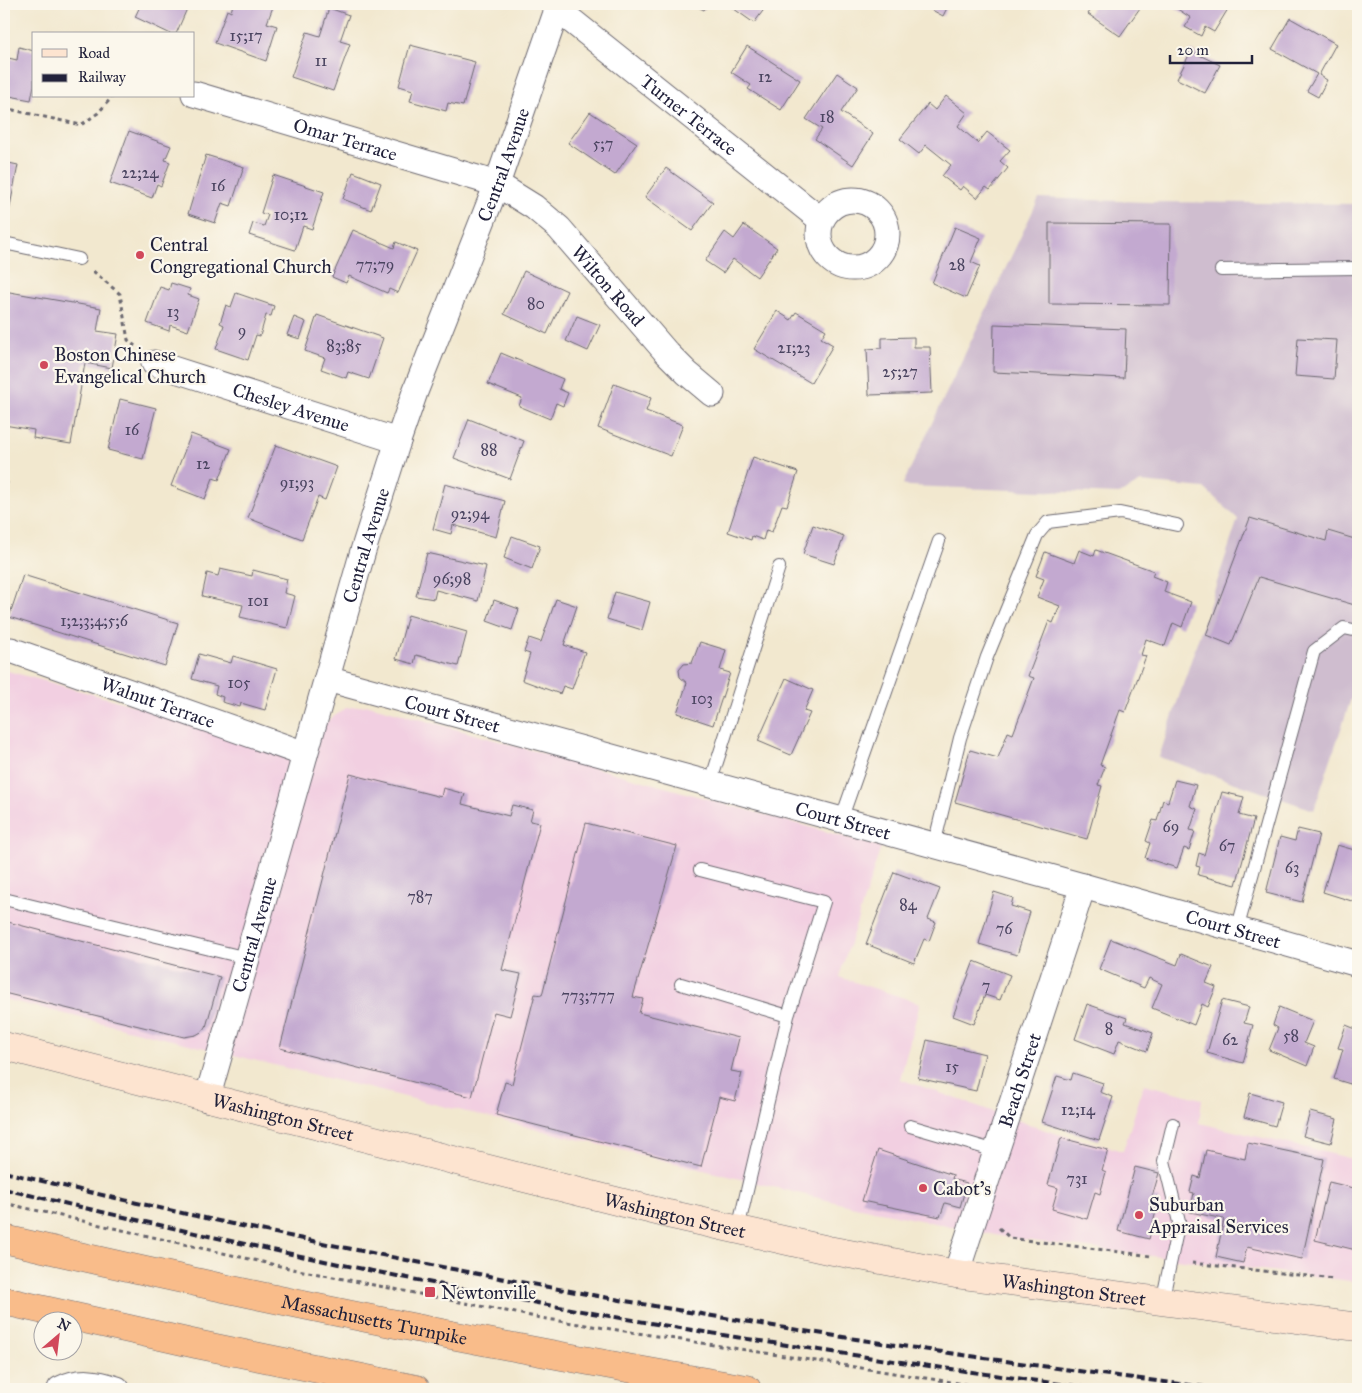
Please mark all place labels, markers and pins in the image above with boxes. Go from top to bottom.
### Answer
place label: Central Congregational Church [150,233,332,279]
marker: Central Congregational Church [134,249,146,261]
place label: Boston Chinese Evangelical Church [54,343,206,389]
marker: Boston Chinese Evangelical Church [38,359,50,371]
place label: Cabot's [933,1177,991,1200]
marker: Cabot's [917,1182,929,1194]
place label: Suburban Appraisal Services [1148,1193,1289,1238]
marker: Suburban Appraisal Services [1133,1209,1145,1221]
place label: Newtonville [441,1281,536,1304]
marker: Newtonville [423,1285,437,1299]

